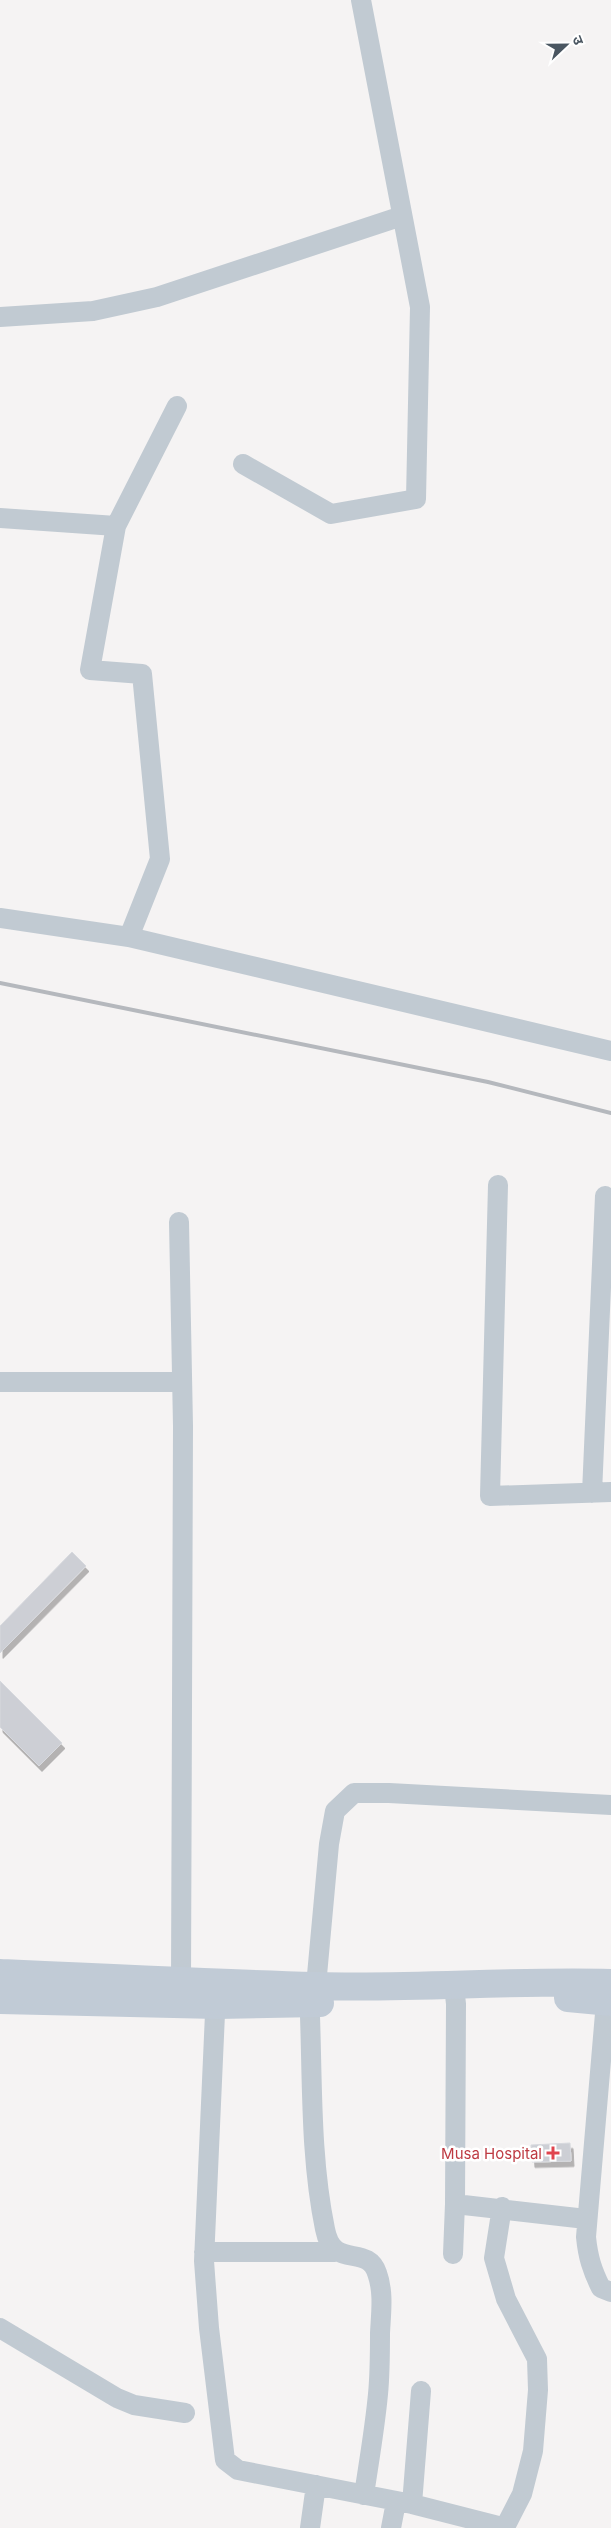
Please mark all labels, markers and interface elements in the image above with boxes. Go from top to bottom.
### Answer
north arrow [541,20,591,70]
text: उ [569,33,588,48]
place label: Musa Hospital [441,2144,542,2163]
marker: Musa Hospital [546,2146,560,2160]

